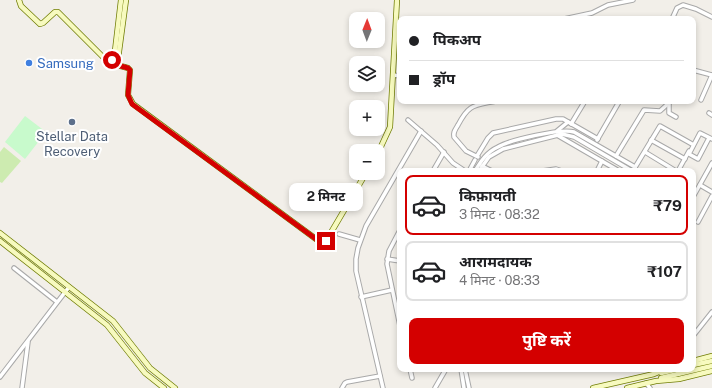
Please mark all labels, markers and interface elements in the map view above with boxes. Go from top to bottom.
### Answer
north arrow [349,12,385,48]
map controls [349,12,385,180]
text: पिकअप [433,31,481,48]
route start [103,51,121,69]
place label: Samsung [37,56,94,71]
button: layers [349,56,385,92]
marker: Samsung [24,58,34,68]
text: ड्रॉप [433,70,455,87]
button: + [349,100,385,136]
marker: Stellar Data Recovery [67,117,77,127]
place label: Stellar Data Recovery [36,129,108,159]
button: − [349,144,385,180]
callout: 2 मिनट [289,183,363,211]
icon: car [411,187,447,223]
text: किफ़ायती [459,187,516,204]
text: 2 मिनट [307,189,345,204]
text: ₹79 [653,197,682,214]
text: 3 मिनट · 08:32 [459,207,540,222]
route end [317,232,335,250]
icon: car [411,253,447,289]
text: आरामदायक [459,253,532,270]
text: ₹107 [647,263,682,280]
text: 4 मिनट · 08:33 [459,273,540,288]
button: पुष्टि करें [409,318,684,364]

